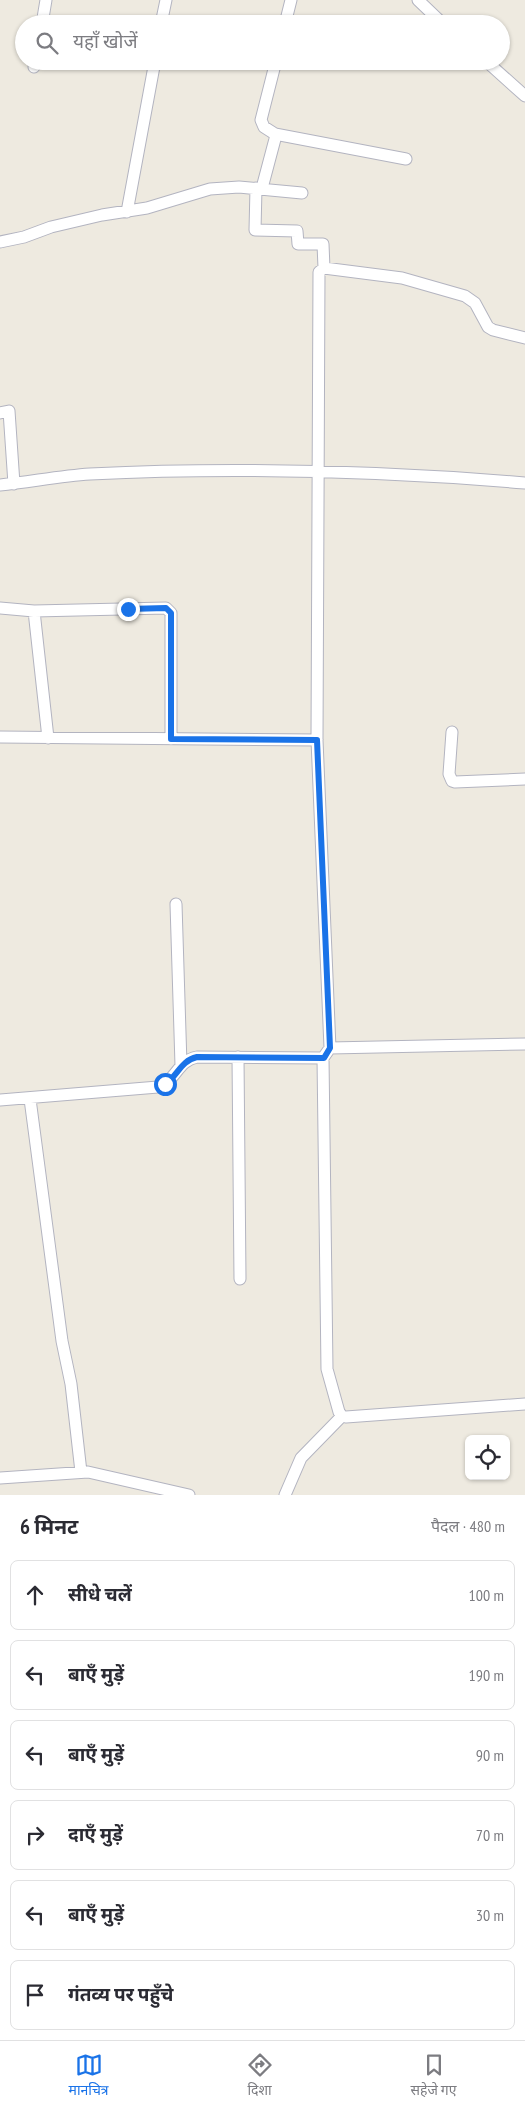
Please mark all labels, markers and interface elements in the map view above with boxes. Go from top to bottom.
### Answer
search box [15,15,510,70]
icon: search [33,29,61,57]
text: यहाँ खोजें [73,29,138,53]
route end [117,598,140,621]
route start [154,1073,177,1096]
map controls [465,1435,510,1480]
button: locate [465,1435,510,1480]
text: 6 मिनट [20,1513,78,1540]
text: पैदल · 480 m [431,1516,505,1536]
icon: ahead [21,1581,49,1609]
text: सीधे चलें [68,1582,132,1606]
text: 100 m [469,1585,504,1605]
icon: left [21,1661,49,1689]
text: बाएँ मुड़ें [68,1662,124,1686]
text: 190 m [469,1665,504,1685]
icon: left [21,1741,49,1769]
text: बाएँ मुड़ें [68,1742,124,1766]
text: 90 m [476,1745,504,1765]
icon: right [21,1821,49,1849]
text: दाएँ मुड़ें [68,1822,123,1846]
text: 70 m [476,1825,504,1845]
icon: left [21,1901,49,1929]
text: बाएँ मुड़ें [68,1902,124,1926]
text: 30 m [476,1905,504,1925]
icon: arrive [21,1981,49,2009]
text: गंतव्य पर पहुँचे [68,1982,173,2006]
tab: मानचित्र [69,2051,109,2101]
tab: दिशा [246,2051,274,2101]
tab: सहेजे गए [411,2051,456,2101]

